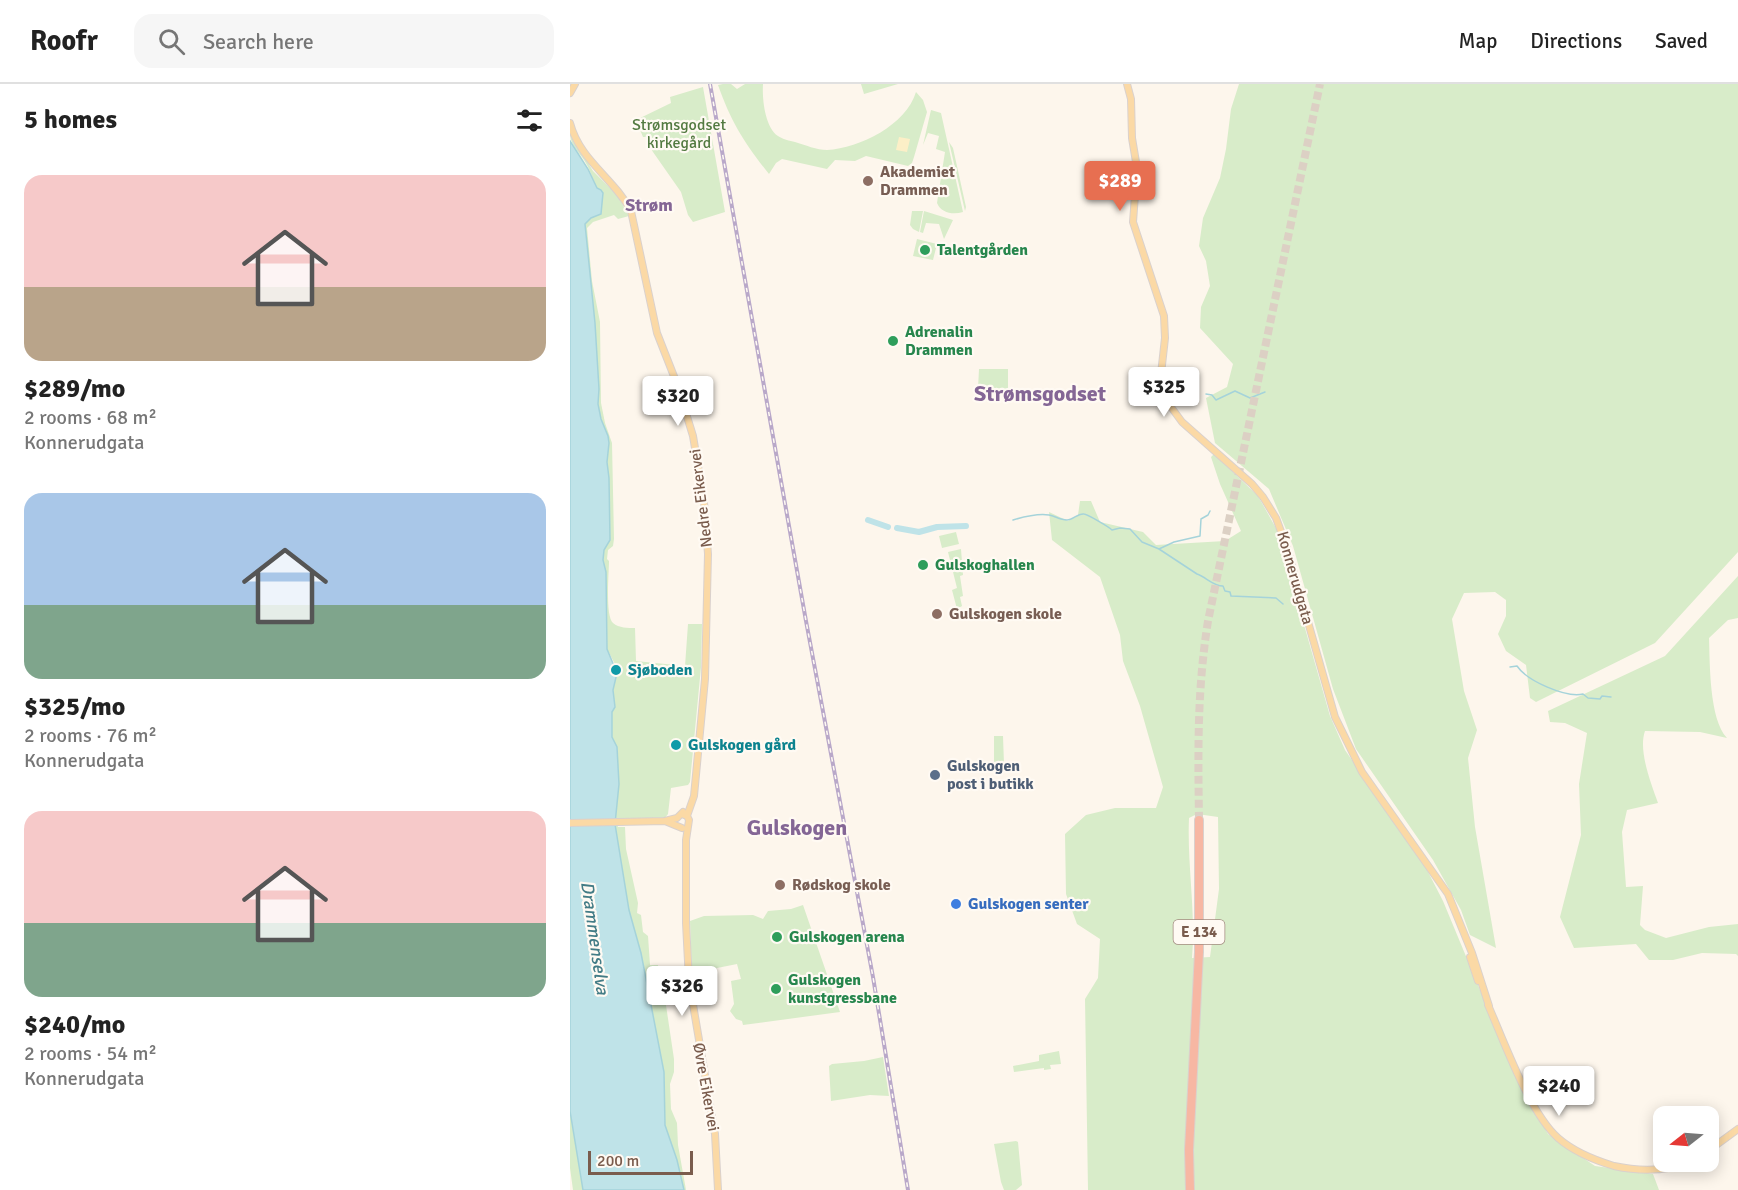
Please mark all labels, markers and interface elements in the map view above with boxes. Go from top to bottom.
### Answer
search box [134,14,554,68]
text: Roofr [30,24,98,58]
icon: search [155,25,188,58]
text: Search here [203,28,314,55]
text: Map [1459,28,1497,54]
text: Directions [1530,28,1622,54]
text: Saved [1655,28,1708,54]
text: 5 homes [24,104,117,136]
icon: filters [513,104,546,137]
park label: Strømsgodset kirkegård [632,115,726,153]
pin: $289 [1084,161,1156,212]
place label: Akademiet Drammen [880,162,955,200]
text: $289 [1098,168,1142,193]
marker: Akademiet Drammen [861,174,875,188]
district label: Strøm [625,194,673,216]
icon: home [231,214,339,322]
place label: Talentgården [937,240,1028,260]
marker: Talentgården [918,243,932,257]
place label: Adrenalin Drammen [905,322,973,360]
marker: Adrenalin Drammen [886,334,900,348]
pin: $325 [1128,367,1200,418]
text: $289/mo [24,373,125,405]
text: $325 [1142,374,1186,399]
pin: $320 [642,376,714,427]
district label: Strømsgodset [974,380,1106,407]
text: $320 [656,383,700,408]
text: 2 rooms · 68 m² [24,405,157,430]
text: Konnerudgata [24,430,144,455]
street label: Nedre Eikervei [685,447,717,549]
street label: Konnerudgata [1272,529,1318,627]
icon: home [231,532,339,640]
place label: Gulskoghallen [935,555,1035,575]
marker: Gulskoghallen [916,558,930,572]
place label: Gulskogen skole [949,604,1062,624]
marker: Gulskogen skole [930,607,944,621]
place label: Sjøboden [628,660,693,680]
marker: Sjøboden [609,663,623,677]
text: $325/mo [24,691,125,723]
text: 2 rooms · 76 m² [24,723,157,748]
place label: Gulskogen gård [688,735,797,755]
marker: Gulskogen gård [669,738,683,752]
text: Konnerudgata [24,748,144,773]
place label: Gulskogen post i butikk [947,756,1034,794]
marker: Gulskogen post i butikk [928,768,942,782]
district label: Gulskogen [747,814,847,841]
icon: home [231,850,339,958]
place label: Rødskog skole [792,875,891,895]
marker: Rødskog skole [773,878,787,892]
water label: Drammenselva [576,880,614,997]
place label: Gulskogen senter [968,894,1089,914]
marker: Gulskogen senter [949,897,963,911]
road number: E 134 [1174,920,1224,944]
place label: Gulskogen arena [789,927,905,947]
marker: Gulskogen arena [770,930,784,944]
pin: $326 [646,966,718,1017]
place label: Gulskogen kunstgressbane [788,970,897,1008]
text: $326 [660,973,704,998]
marker: Gulskogen kunstgressbane [769,982,783,996]
text: $240/mo [24,1009,125,1041]
text: 2 rooms · 54 m² [24,1041,157,1066]
street label: Øvre Eikervei [688,1041,724,1133]
text: Konnerudgata [24,1066,144,1091]
pin: $240 [1523,1066,1595,1117]
text: $240 [1537,1073,1581,1098]
north arrow [1653,1106,1719,1172]
map controls [1653,1106,1719,1172]
scale bar [588,1148,693,1176]
text: 200 m [597,1151,639,1171]

